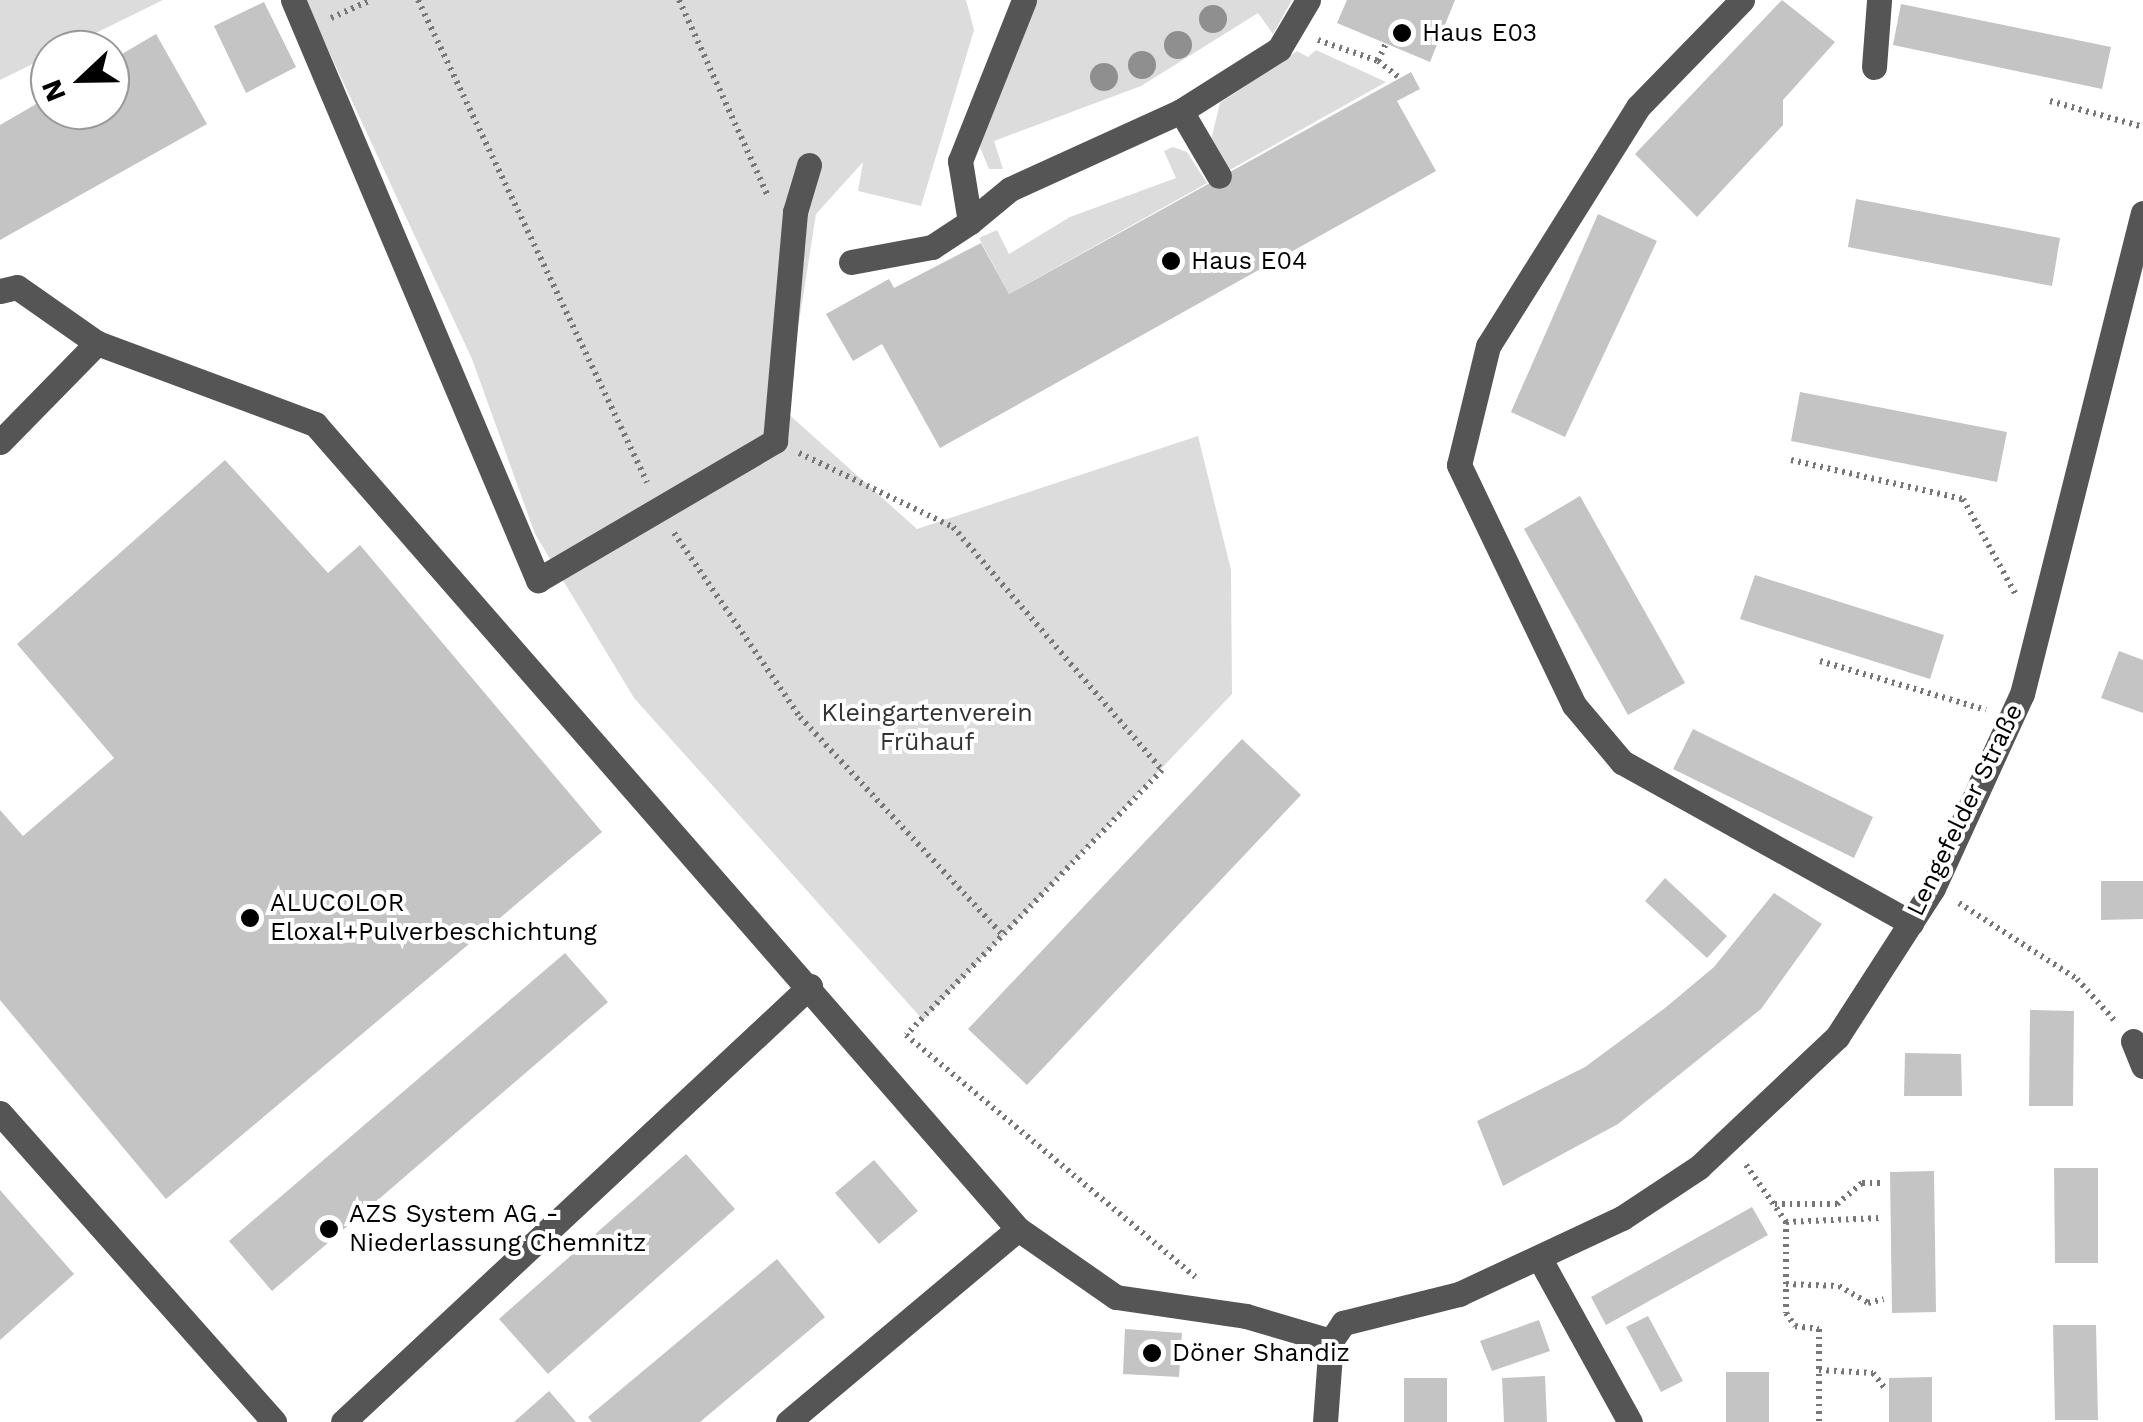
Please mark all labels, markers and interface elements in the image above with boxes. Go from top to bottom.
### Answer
place label: Haus E03 [1422,18,1537,48]
marker: Haus E03 [1391,22,1413,44]
north arrow [30,30,130,130]
text: N [34,75,73,106]
place label: Haus E04 [1191,246,1307,276]
marker: Haus E04 [1160,250,1182,272]
park label: Kleingartenverein Frühauf [821,699,1033,758]
street label: Lengefelder Straße [1900,699,2030,921]
place label: ALUCOLOR Eloxal+Pulverbeschichtung [270,889,597,948]
marker: ALUCOLOR Eloxal+Pulverbeschichtung [239,907,261,929]
place label: AZS System AG - Niederlassung Chemnitz [349,1200,646,1259]
marker: AZS System AG - Niederlassung Chemnitz [318,1218,340,1240]
place label: Döner Shandiz [1172,1338,1350,1368]
marker: Döner Shandiz [1141,1342,1163,1364]

